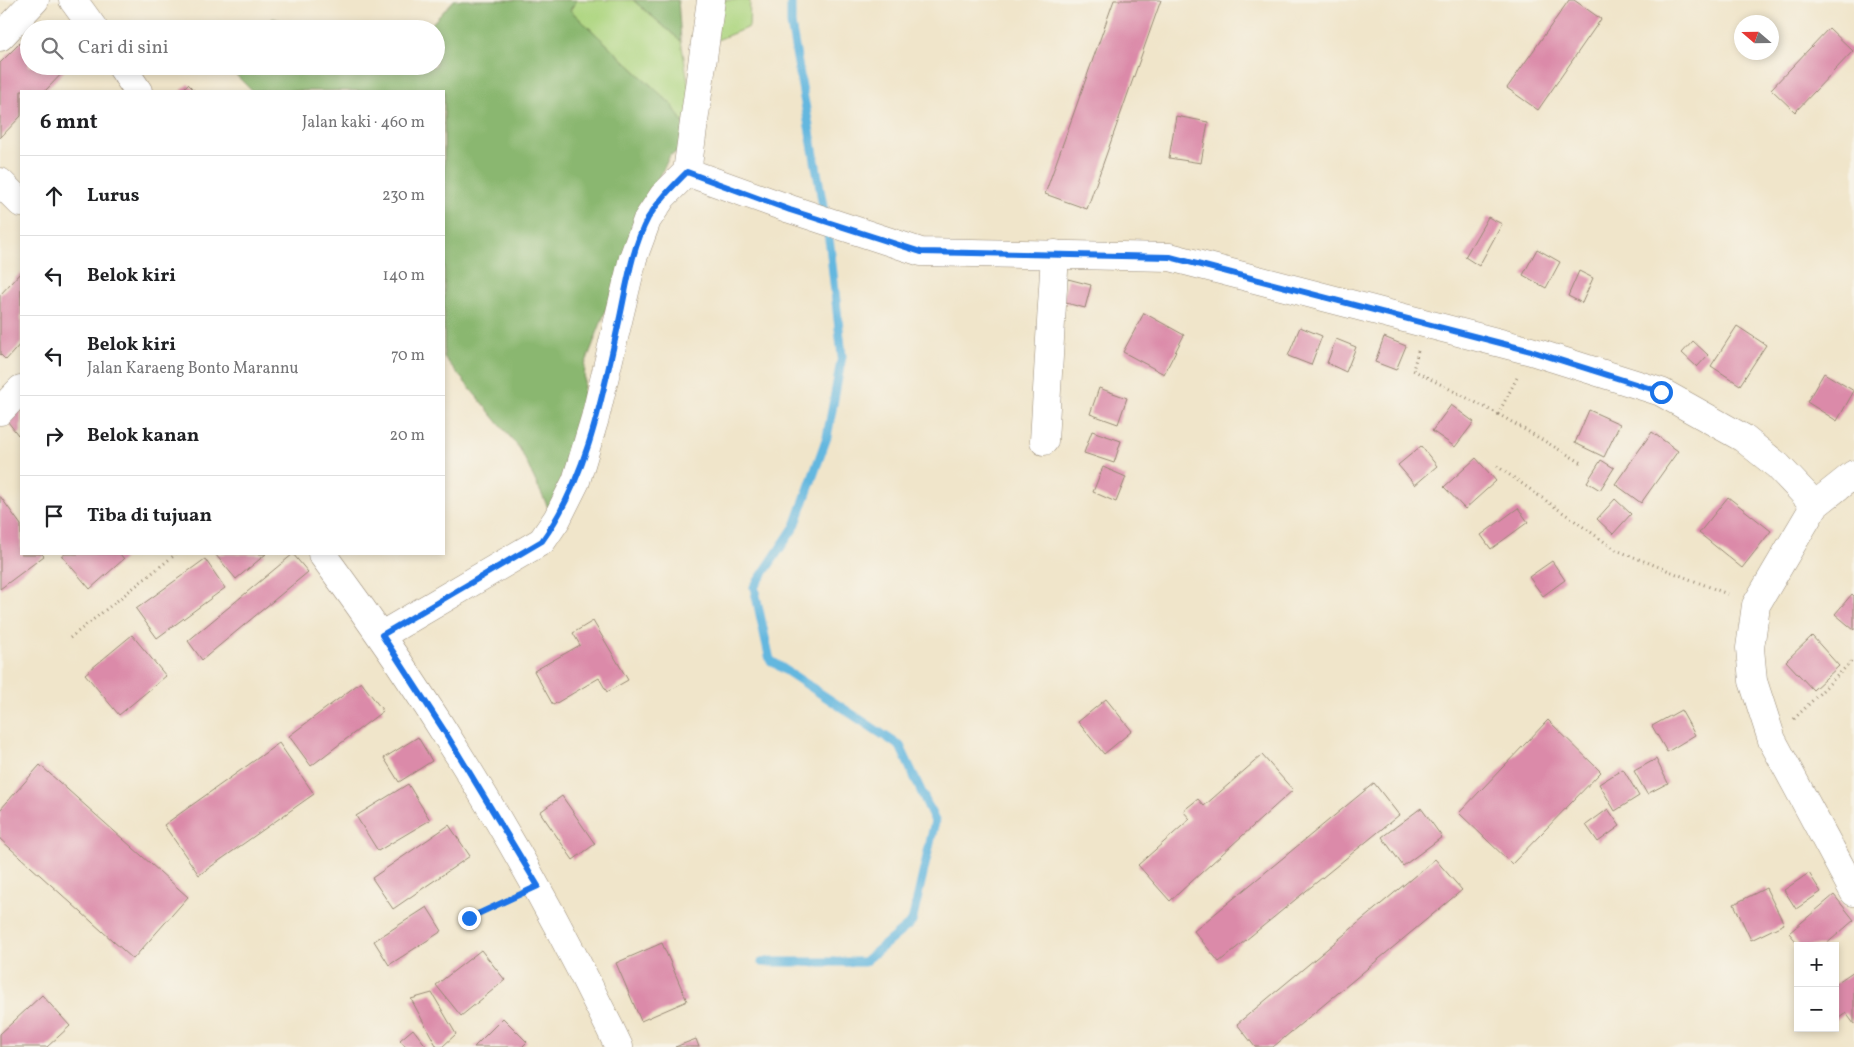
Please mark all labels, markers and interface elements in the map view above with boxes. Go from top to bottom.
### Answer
north arrow [1734,15,1779,60]
search box [20,20,445,75]
icon: search [38,34,66,62]
text: Cari di sini [78,35,169,61]
text: 6 mnt [40,108,98,137]
text: Jalan kaki · 460 m [302,112,425,134]
icon: ahead [40,182,68,210]
text: Lurus [87,183,139,209]
text: 230 m [382,185,425,207]
icon: left [40,262,68,290]
text: Belok kiri [87,263,176,289]
text: 140 m [383,265,425,287]
text: Belok kiri [87,332,176,358]
icon: left [40,342,68,370]
text: 70 m [391,345,425,367]
text: Jalan Karaeng Bonto Marannu [87,358,299,380]
route start [1650,381,1673,404]
icon: right [40,422,68,450]
text: Belok kanan [87,423,199,449]
text: 20 m [390,425,425,447]
icon: arrive [40,502,68,530]
text: Tiba di tujuan [87,503,212,529]
route end [458,907,481,930]
map controls [1794,942,1839,1032]
button: + [1794,942,1839,987]
button: − [1794,987,1839,1032]

